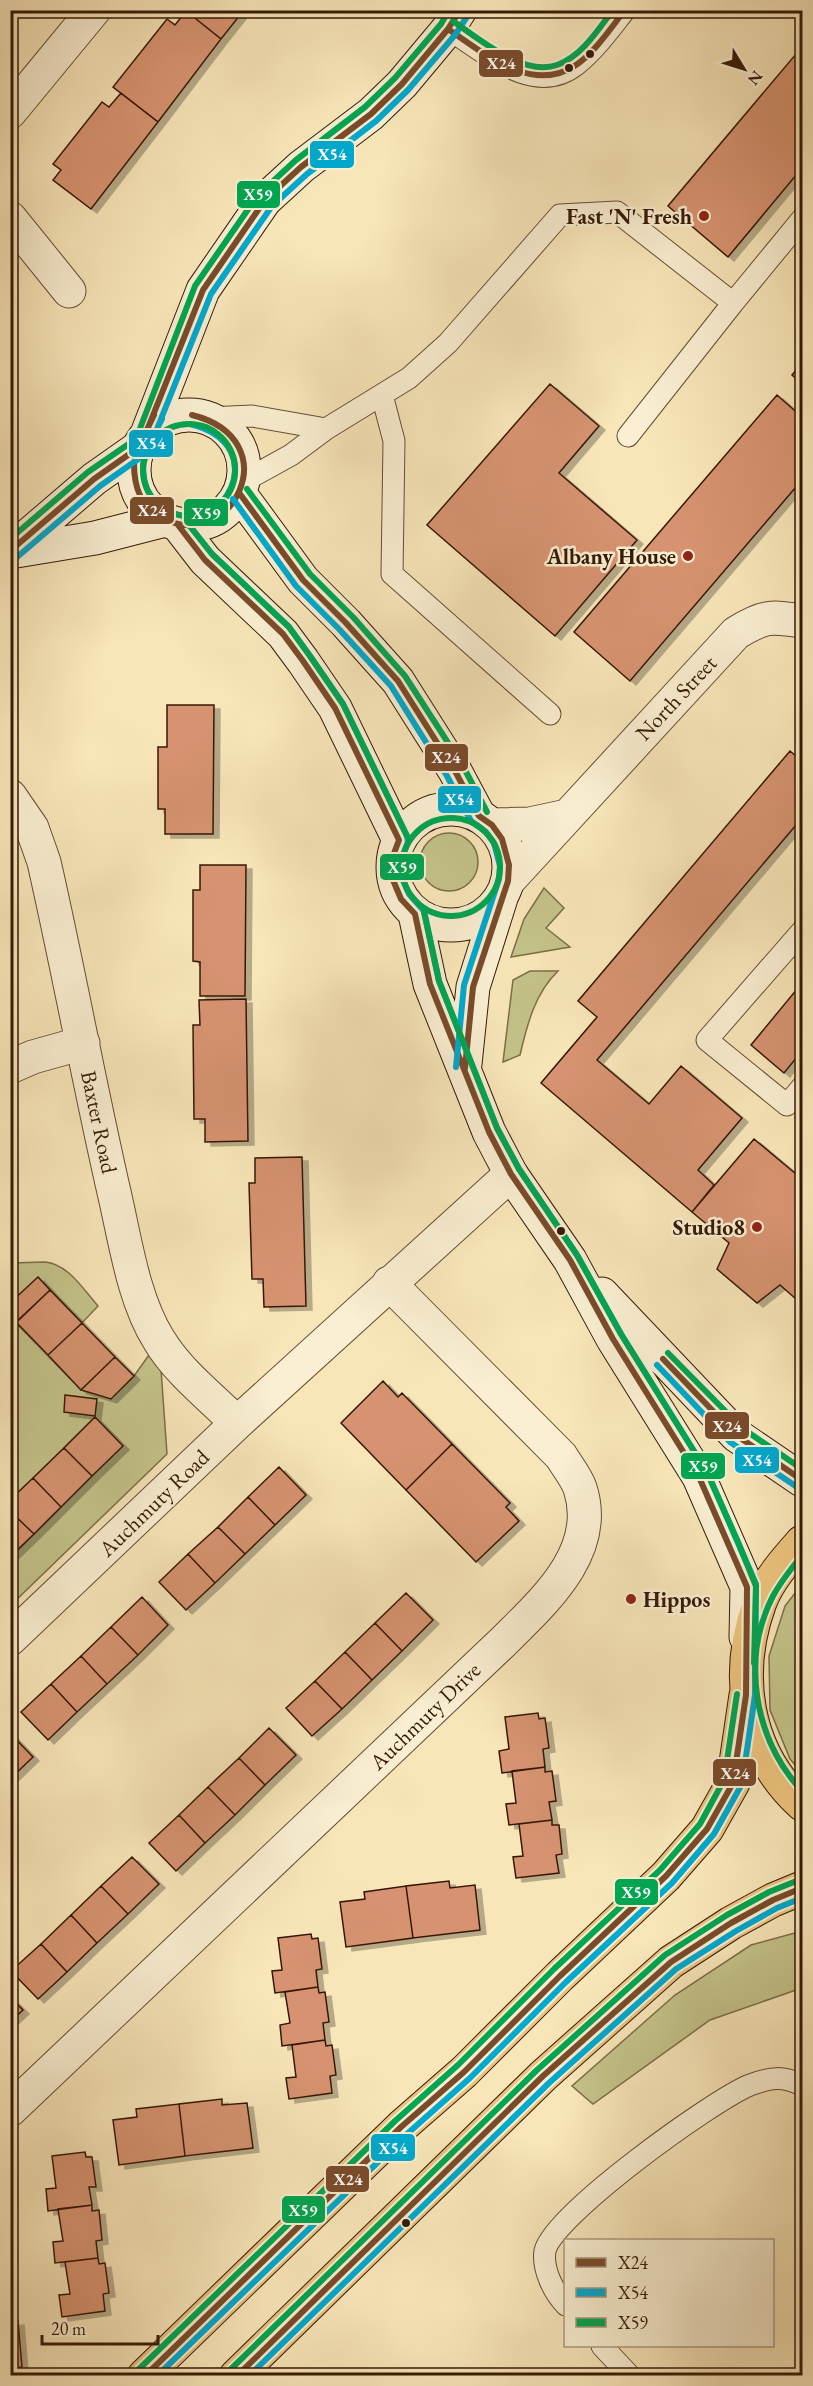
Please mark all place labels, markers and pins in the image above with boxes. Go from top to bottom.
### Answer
unlabelled marker [584,48,596,60]
unlabelled marker [563,62,575,74]
place label: Fast 'N' Fresh [566,202,692,231]
marker: Fast 'N' Fresh [697,209,711,223]
place label: Albany House [546,542,676,571]
marker: Albany House [681,549,695,563]
place label: Studio8 [672,1213,745,1242]
marker: Studio8 [750,1220,764,1234]
unlabelled marker [555,1225,567,1237]
place label: Hippos [643,1585,710,1614]
marker: Hippos [624,1592,638,1606]
unlabelled marker [400,2217,412,2229]

